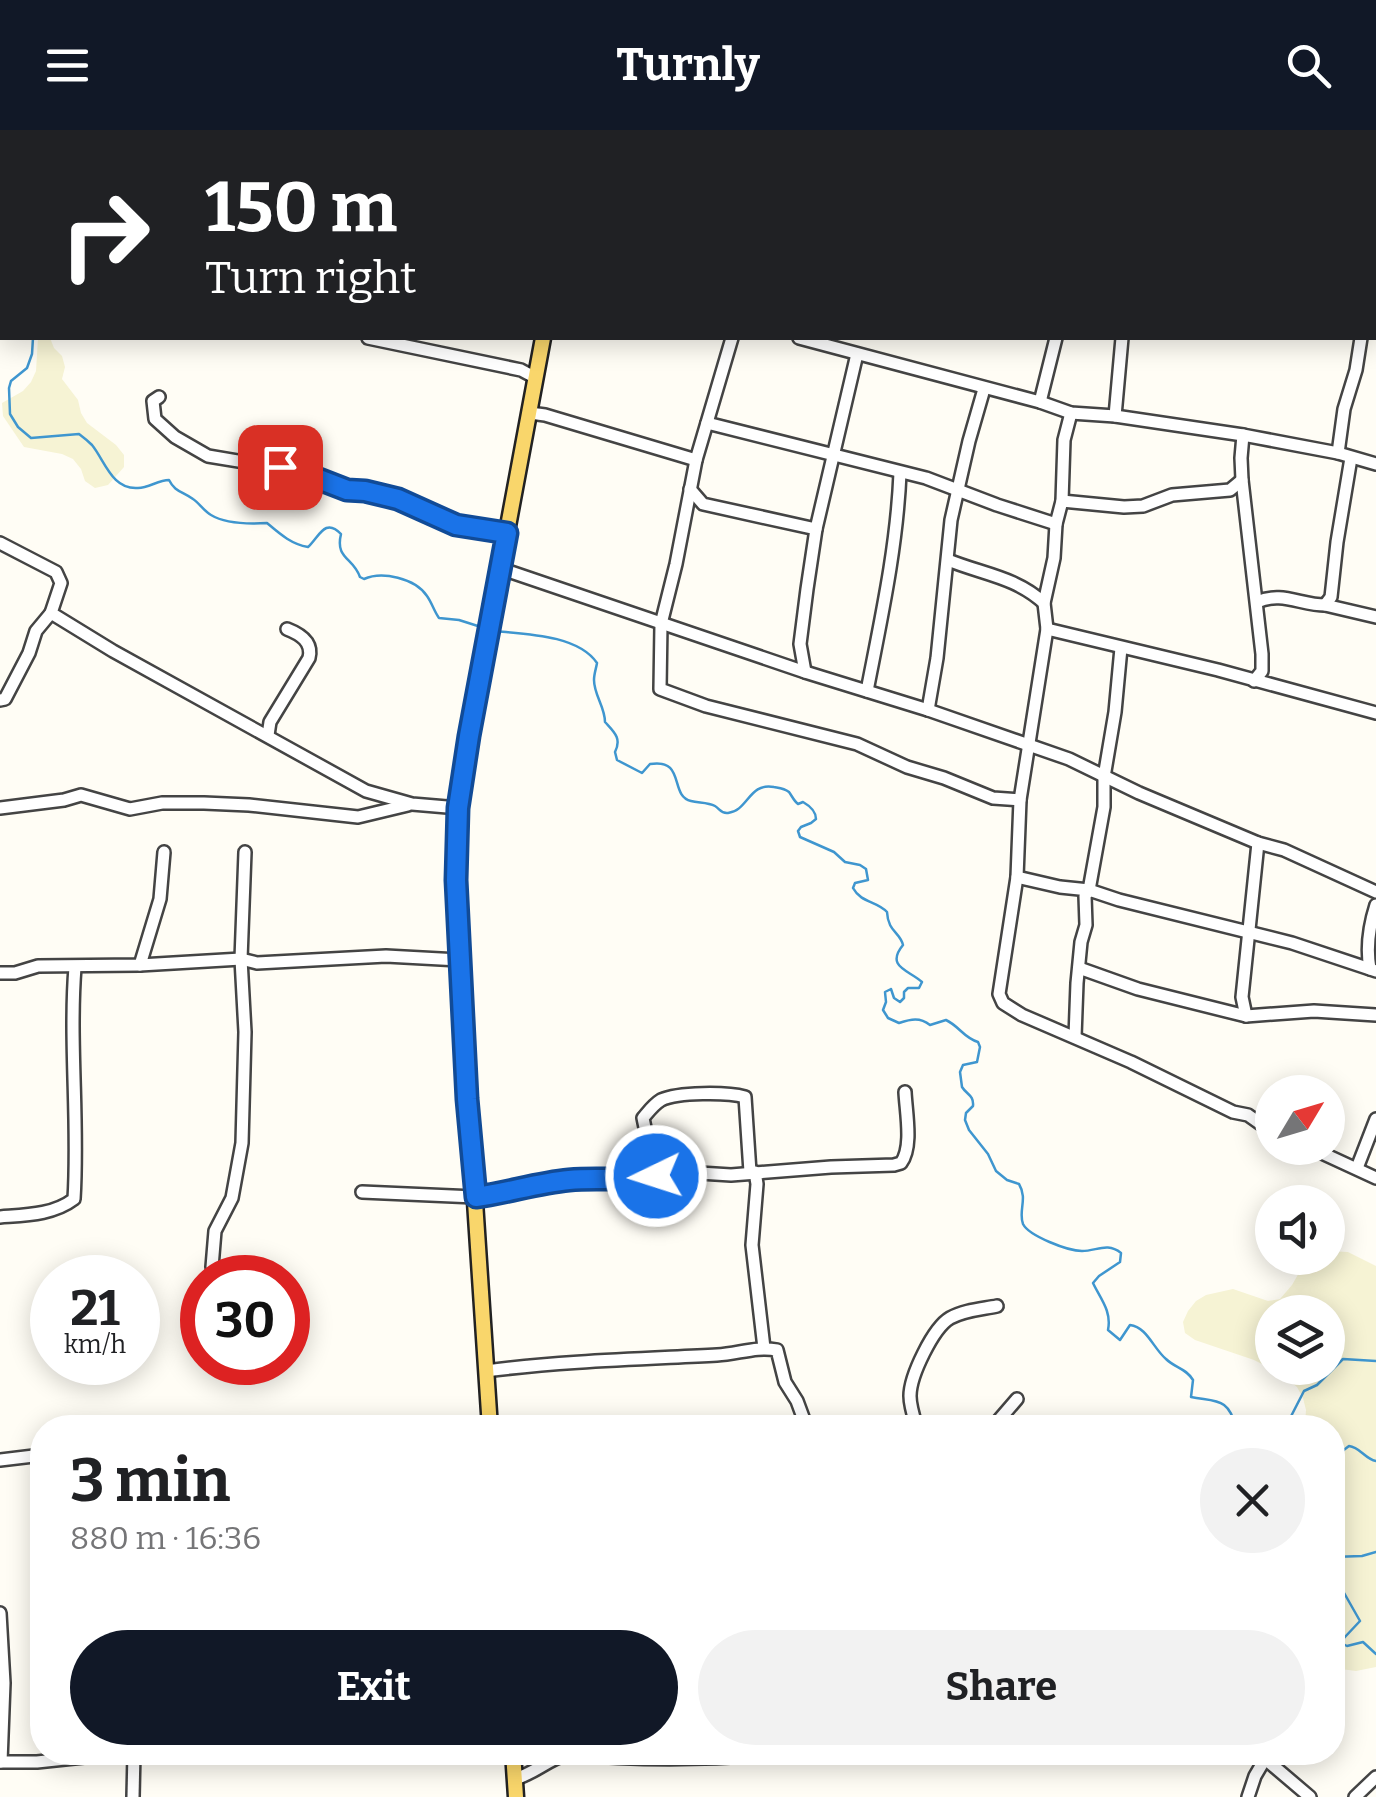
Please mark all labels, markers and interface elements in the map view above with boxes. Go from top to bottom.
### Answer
icon: menu [40,38,95,93]
text: Turnly [616,38,760,92]
icon: search [1281,38,1336,93]
text: 150 m [205,166,397,250]
icon: right [40,170,170,300]
text: Turn right [205,251,417,305]
pin [238,425,323,510]
icon: arrive [253,440,308,495]
north arrow [1255,1075,1345,1165]
map controls [1255,1075,1345,1385]
position arrow [604,1124,708,1228]
button: sound [1255,1185,1345,1275]
speed limit sign: 30 [180,1255,310,1385]
text: 21 [70,1278,120,1338]
button: layers [1255,1295,1345,1385]
text: km/h [64,1330,126,1360]
text: 3 min [70,1445,230,1517]
button: close [1200,1448,1305,1553]
text: 880 m · 16:36 [70,1519,261,1557]
button: Exit [70,1630,678,1745]
button: Share [698,1630,1305,1745]

